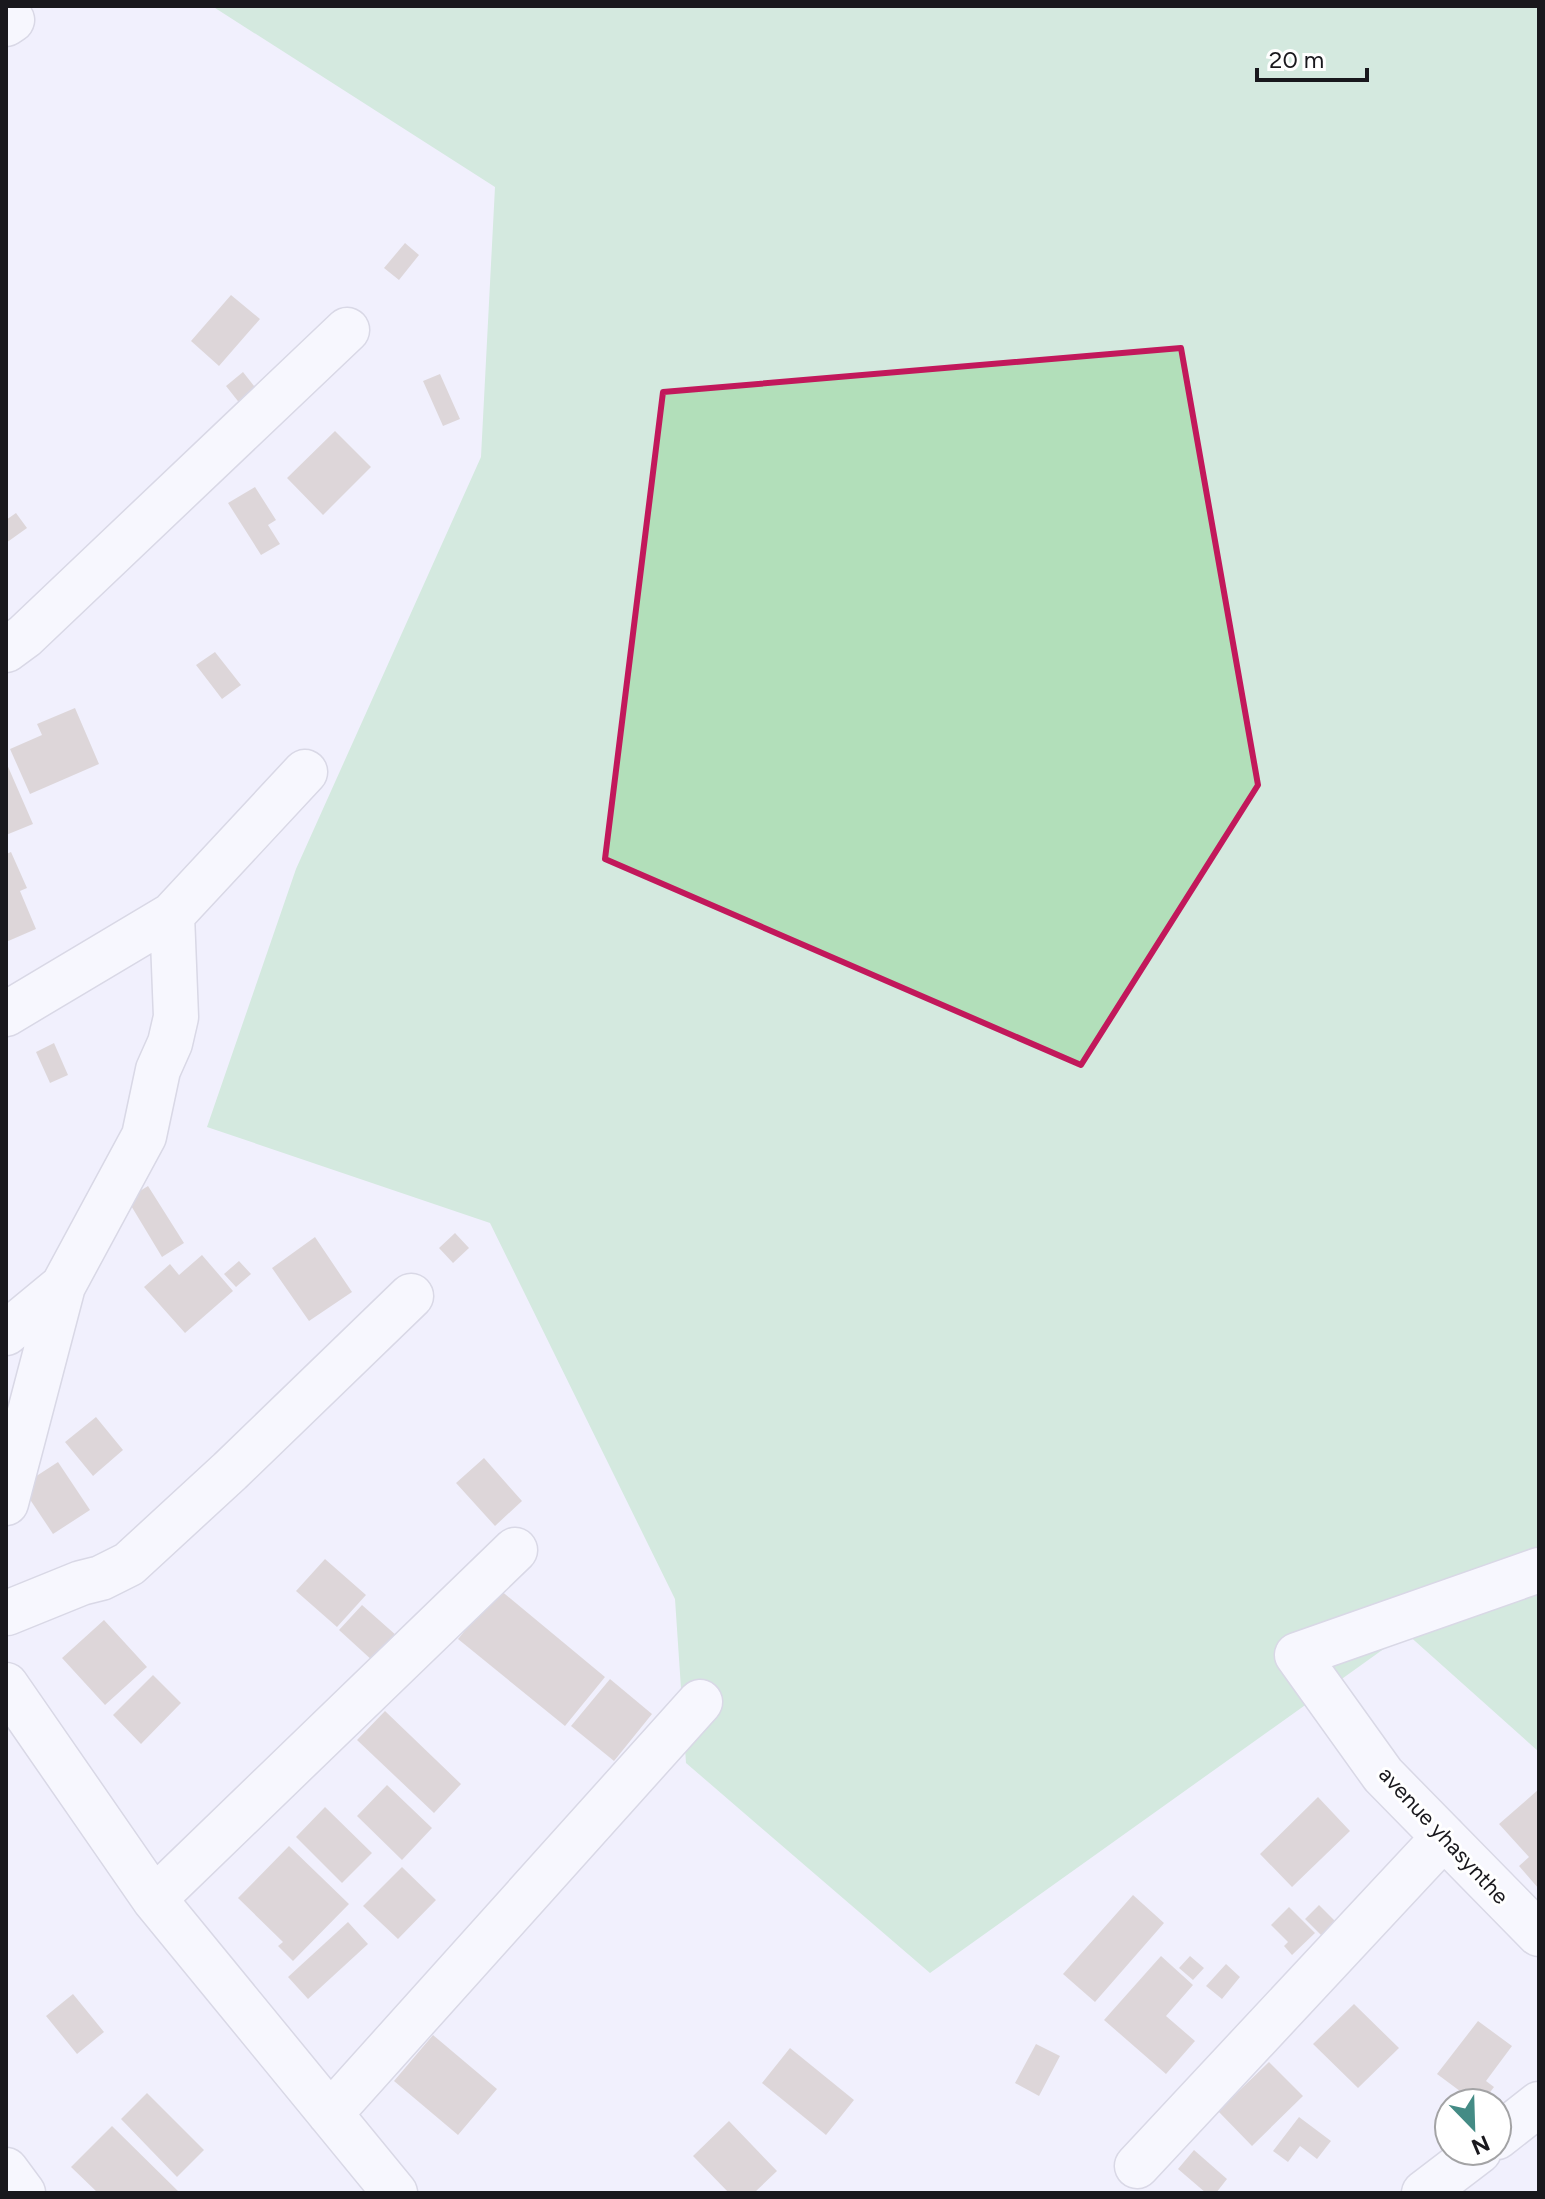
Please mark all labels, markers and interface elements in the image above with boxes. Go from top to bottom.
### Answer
scale bar [1257,32,1367,82]
text: 20 m [1269,45,1324,74]
street label: avenue yhasynthe [1373,1761,1514,1910]
north arrow [1433,2087,1513,2167]
text: N [1468,2129,1494,2161]

